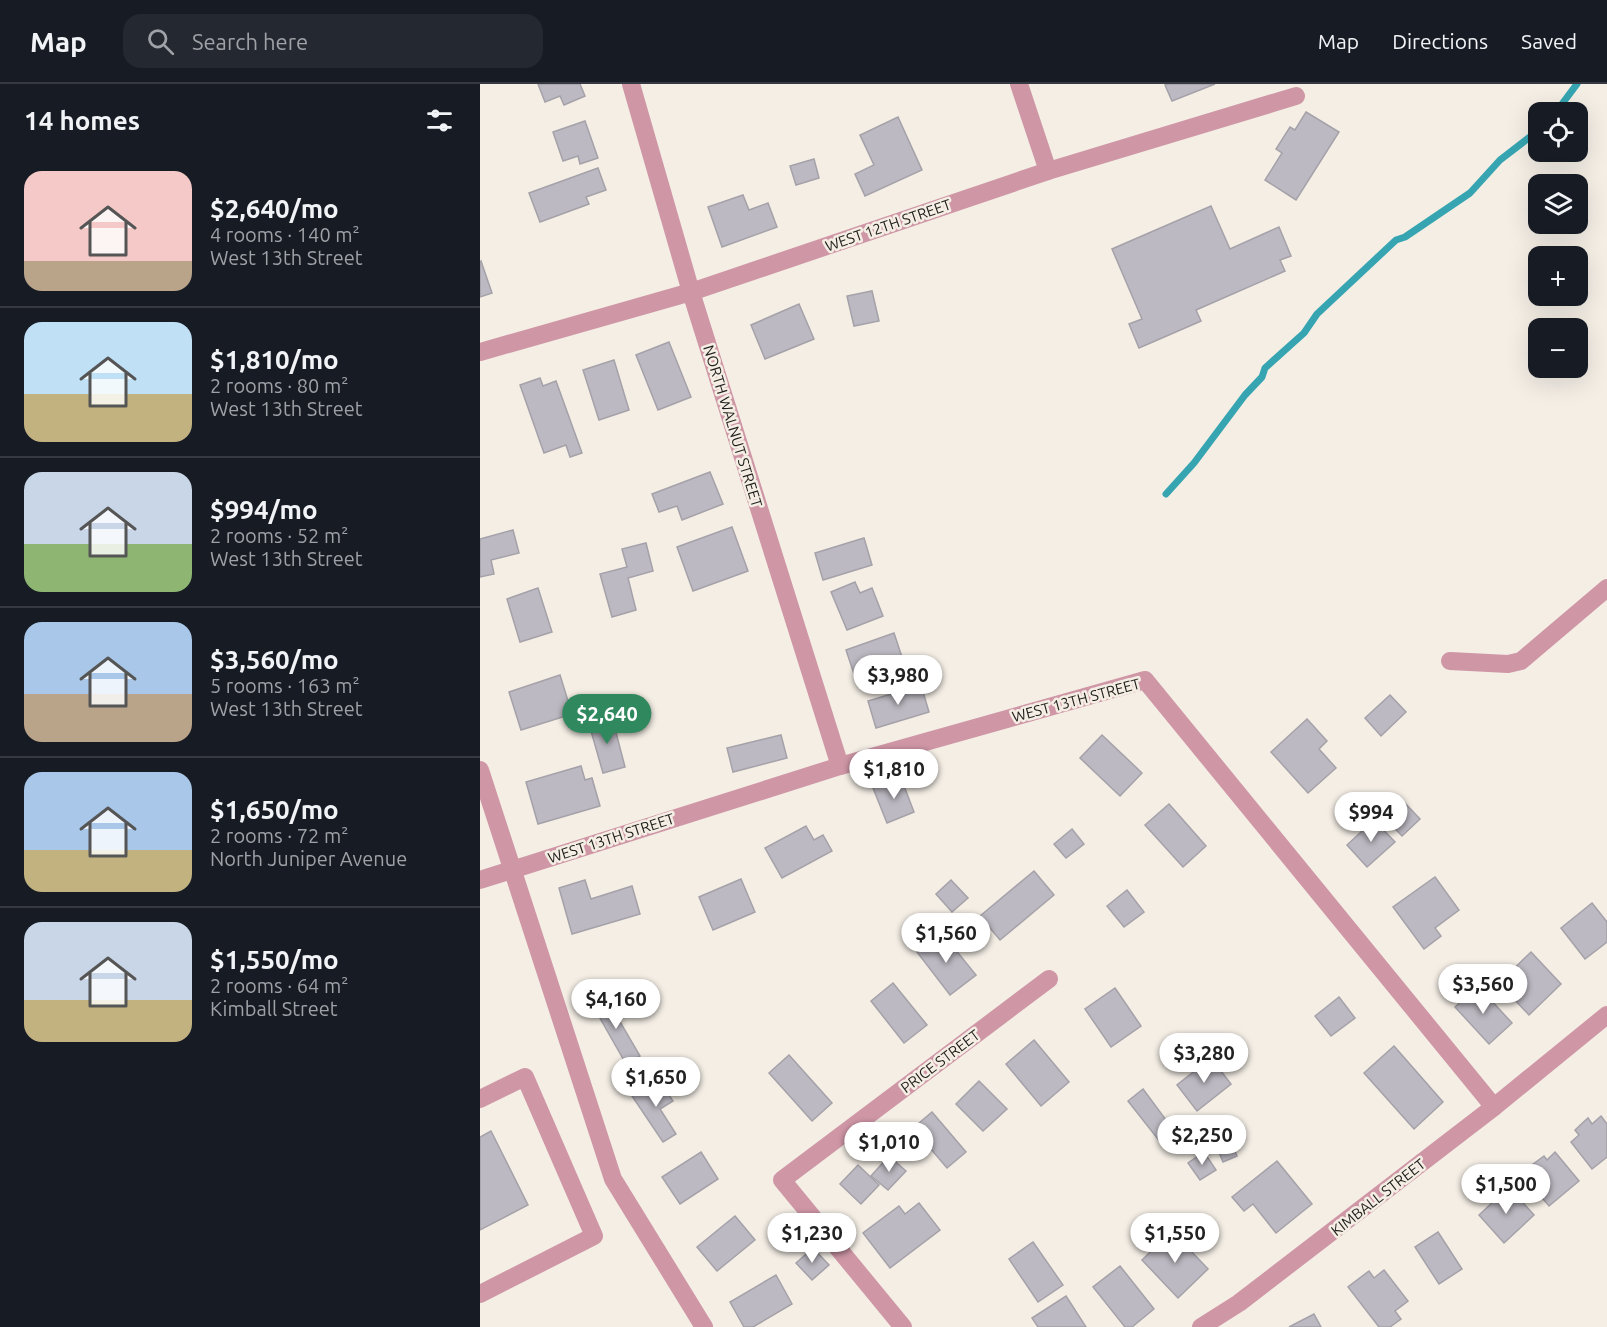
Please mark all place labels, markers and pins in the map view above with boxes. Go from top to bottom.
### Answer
pin: $3,980 [849,655,947,706]
pin: $2,640 [558,694,656,745]
pin: $1,810 [845,749,943,800]
pin: $994 [1335,792,1407,843]
pin: $1,560 [897,913,995,964]
pin: $3,560 [1434,964,1532,1015]
pin: $4,160 [567,979,665,1030]
pin: $3,280 [1155,1033,1253,1084]
pin: $1,650 [607,1057,705,1108]
pin: $2,250 [1153,1115,1251,1166]
pin: $1,010 [840,1122,938,1173]
pin: $1,500 [1457,1164,1555,1215]
pin: $1,230 [763,1213,861,1264]
pin: $1,550 [1126,1213,1224,1264]

